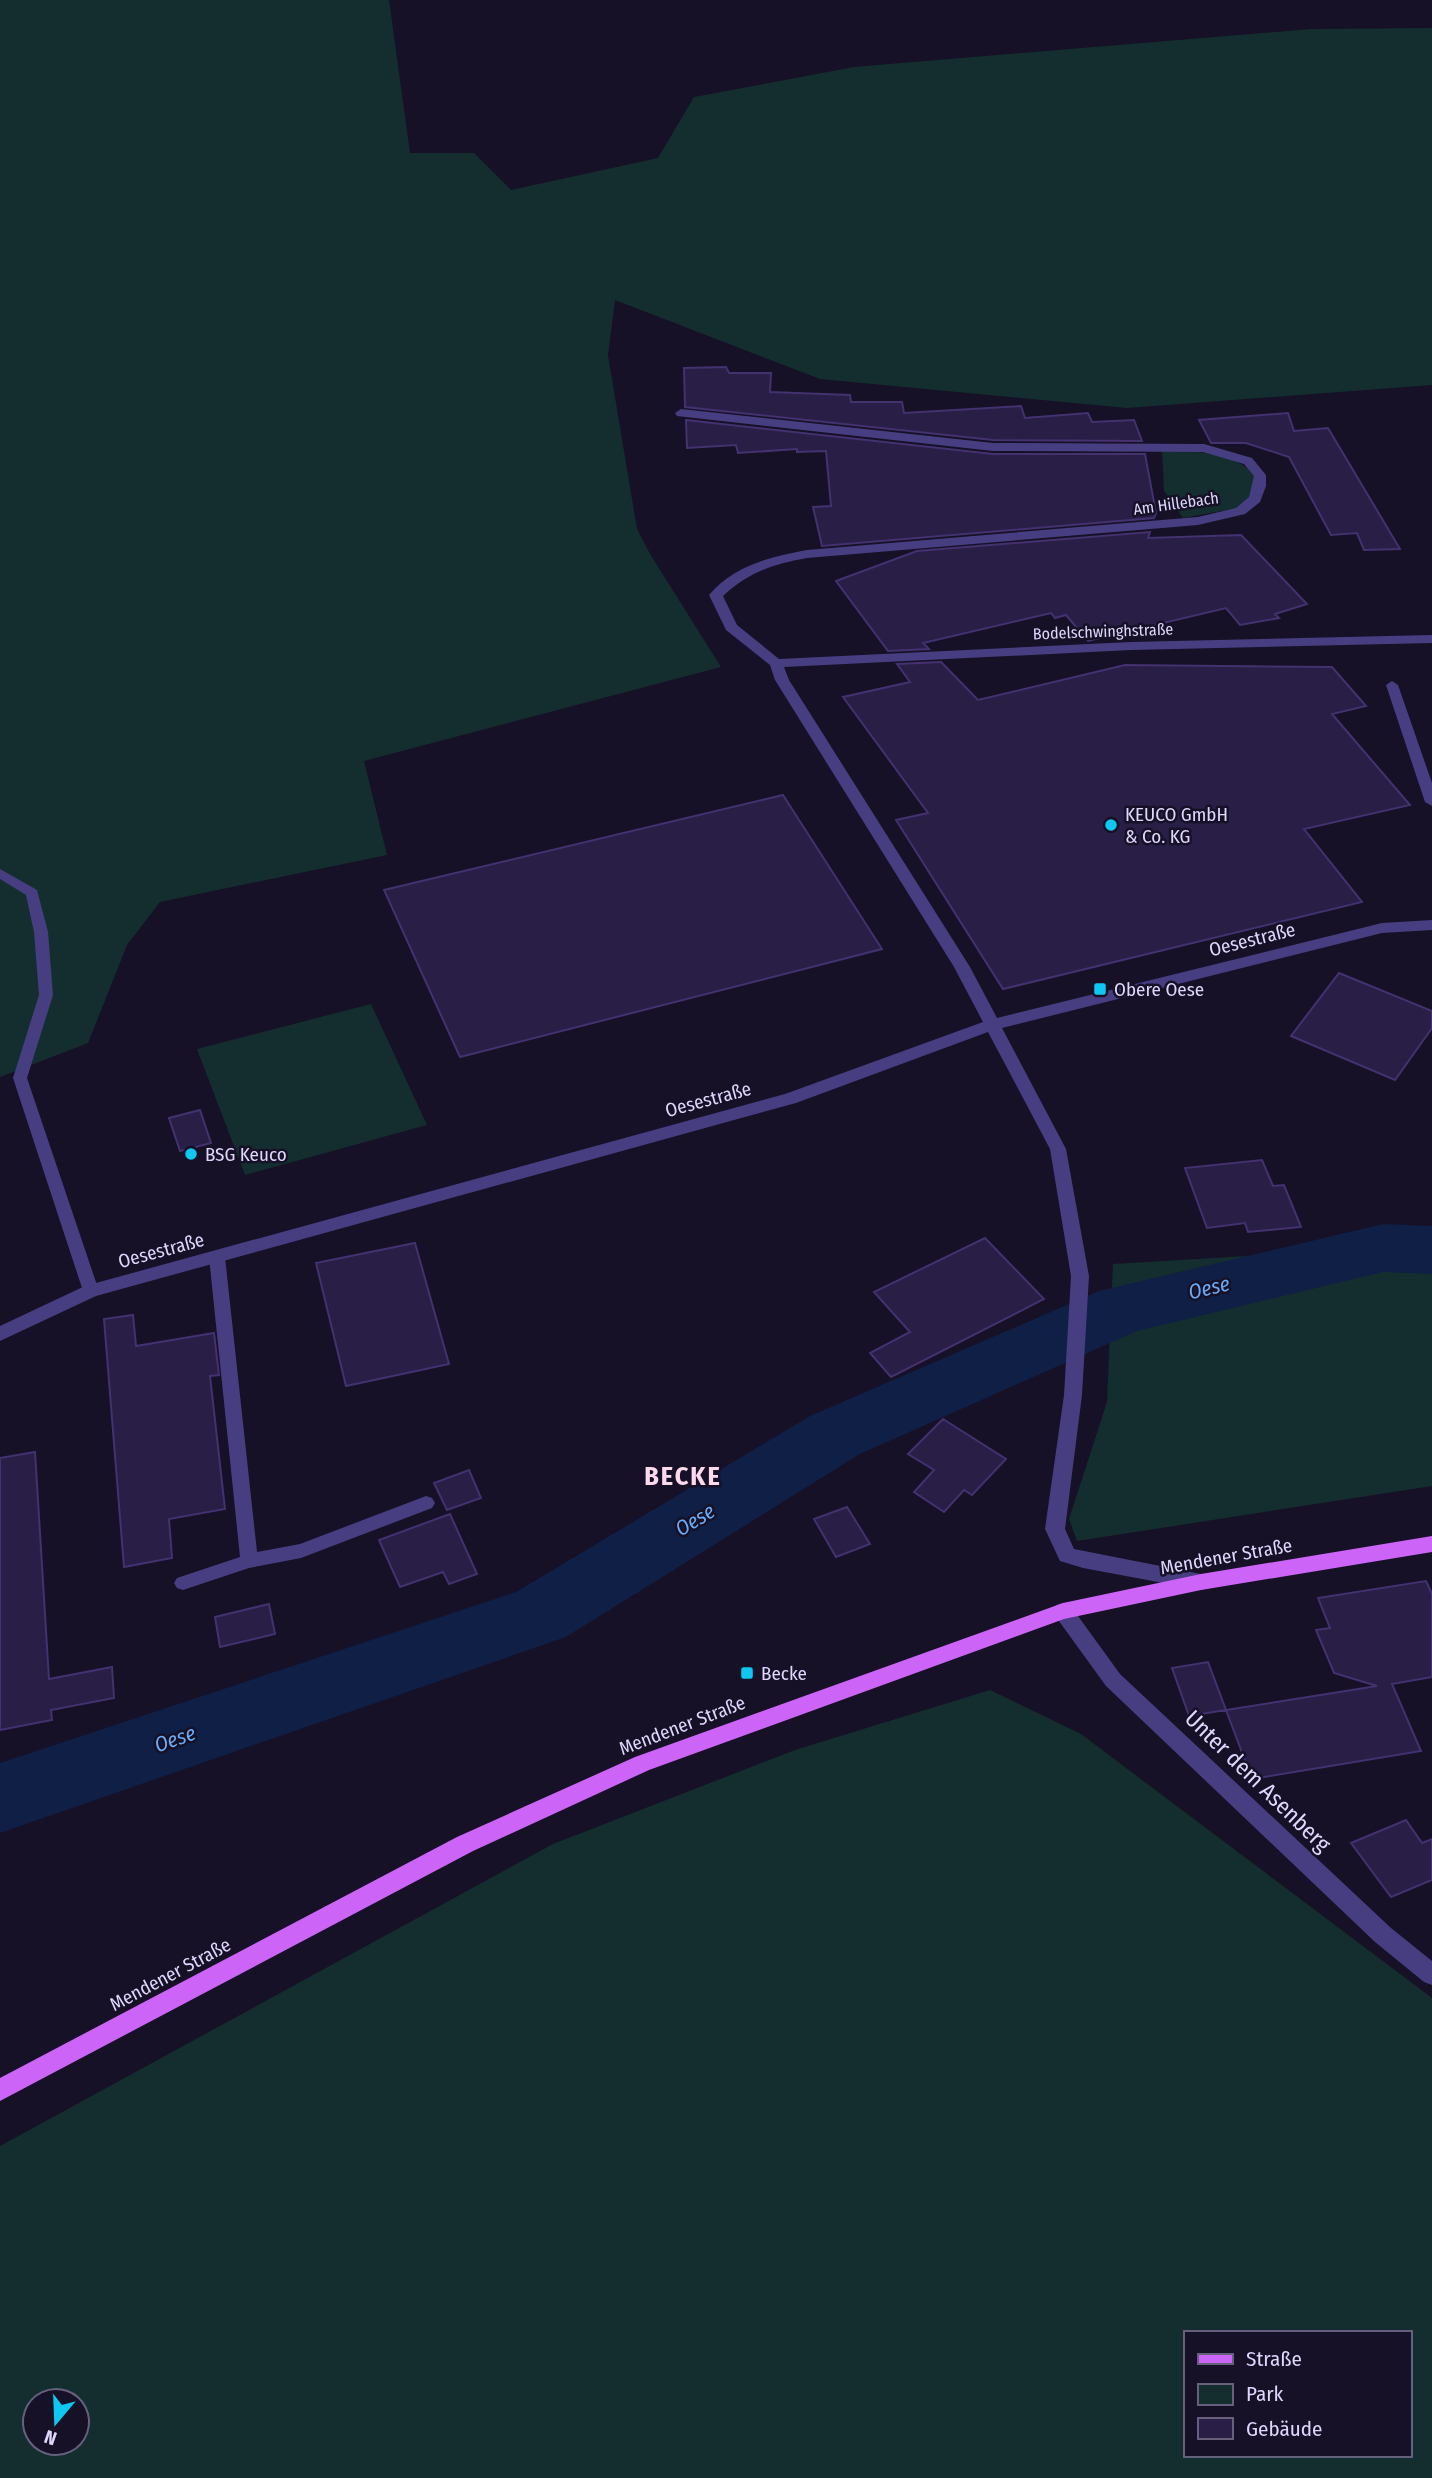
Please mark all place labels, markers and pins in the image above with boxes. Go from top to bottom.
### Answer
place label: KEUCO GmbH & Co. KG [1125,803,1228,848]
marker: KEUCO GmbH & Co. KG [1103,817,1119,833]
place label: Obere Oese [1114,978,1204,1001]
marker: Obere Oese [1092,981,1108,997]
place label: BSG Keuco [205,1143,287,1166]
marker: BSG Keuco [183,1146,199,1162]
place label: Becke [761,1662,807,1685]
marker: Becke [739,1665,755,1681]

